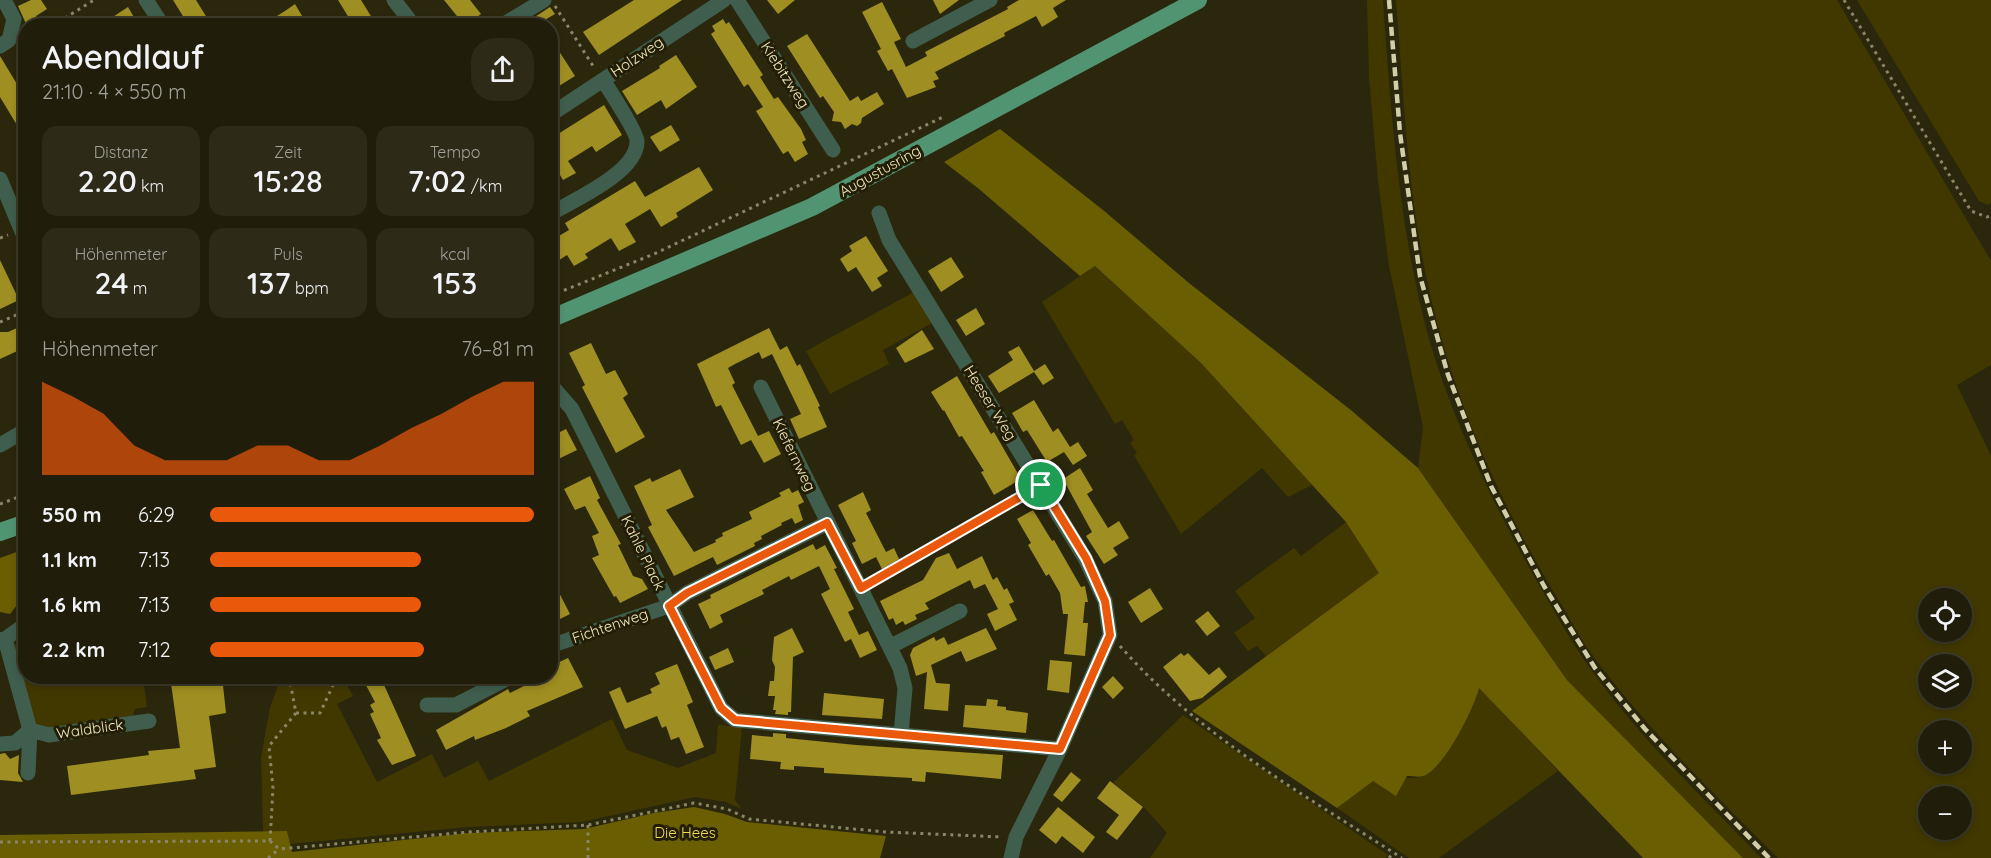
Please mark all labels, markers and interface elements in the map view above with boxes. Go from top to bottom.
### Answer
street label: Holzweg [607,32,667,81]
text: Abendlauf [42,36,204,77]
button: share [471,38,534,101]
street label: Kiebitzweg [757,38,814,112]
text: 21:10 · 4 × 550 m [42,79,186,104]
street label: Augustusring [836,140,924,201]
text: Distanz [94,142,148,162]
text: Zeit [274,142,302,162]
text: Tempo [430,142,480,162]
text: 2.20 [78,162,137,200]
text: 15:28 [253,162,323,200]
text: 7:02 [408,162,466,200]
text: km [137,176,164,196]
text: /km [466,176,502,196]
text: Höhenmeter [75,244,167,264]
text: Puls [273,244,303,264]
text: kcal [440,244,470,264]
text: 24 [95,264,128,302]
text: 137 [247,264,291,302]
text: 153 [433,264,477,302]
text: m [128,278,147,298]
text: bpm [291,278,329,298]
text: Höhenmeter [42,336,158,361]
text: 76–81 m [461,336,534,361]
street label: Heeser Weg [960,362,1021,444]
street label: Kiefernweg [769,415,820,494]
pin [1015,459,1066,510]
icon: arrive [1024,468,1057,501]
text: 550 m [42,502,101,527]
text: 6:29 [138,502,175,527]
street label: Kahle Plack [617,512,670,593]
text: 1.1 km [42,547,97,572]
text: 7:13 [138,547,170,572]
map controls [1918,588,1972,840]
button: locate [1918,588,1972,642]
text: 1.6 km [42,592,101,617]
text: 7:13 [138,592,170,617]
street label: Fichtenweg [569,604,650,647]
text: 2.2 km [42,637,105,662]
text: 7:12 [138,637,170,662]
button: layers [1918,654,1972,708]
street label: Waldblick [55,714,125,743]
button: + [1918,720,1972,774]
button: − [1918,786,1972,840]
park label: Die Hees [654,823,716,842]

